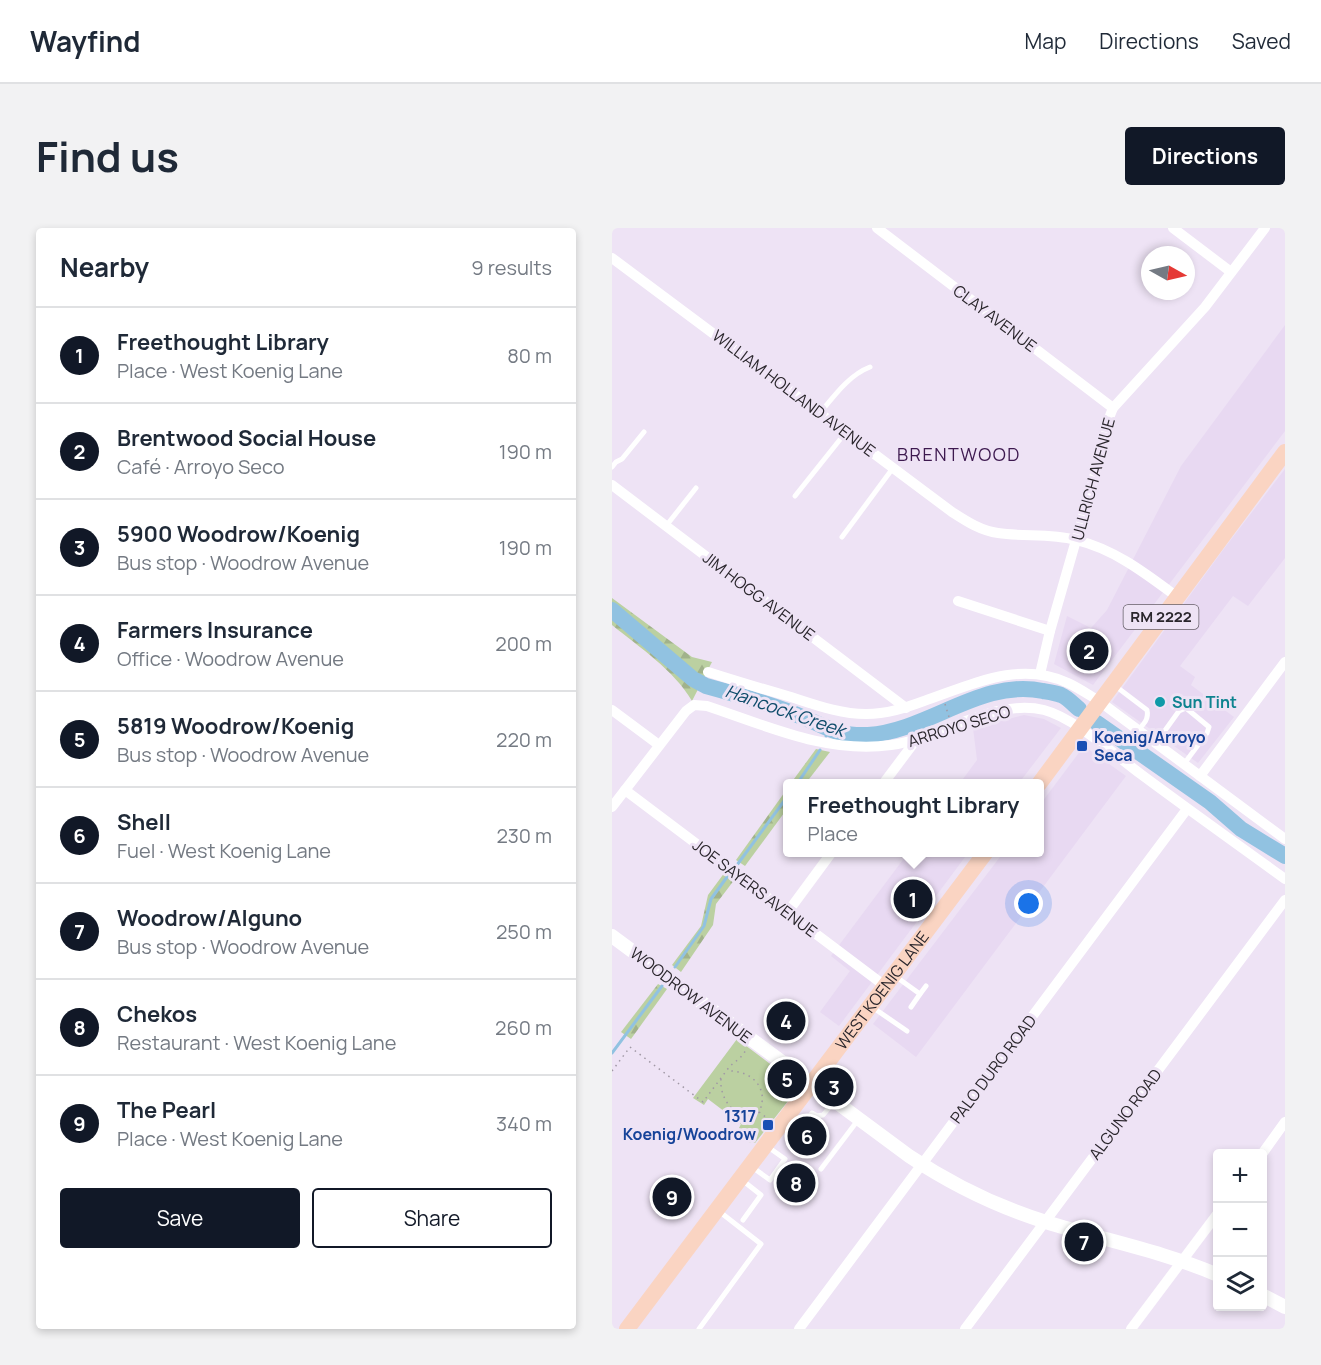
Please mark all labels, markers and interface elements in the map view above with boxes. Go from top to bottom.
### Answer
text: Wayfind [30,22,140,60]
text: Map [1025,27,1066,55]
text: Directions [1099,27,1199,55]
text: Saved [1232,27,1291,55]
text: Find us [36,127,179,185]
button: Directions [1125,127,1285,185]
north arrow [1141,246,1195,300]
text: Nearby [60,249,149,285]
text: 9 results [471,254,552,281]
street label: CLAY AVENUE [949,279,1041,357]
street label: WILLIAM HOLLAND AVENUE [708,324,880,462]
text: Freethought Library [117,327,329,357]
text: 1 [75,342,84,369]
text: 80 m [507,342,552,369]
text: Place · West Koenig Lane [117,357,343,384]
street label: ULLRICH AVENUE [1066,415,1120,543]
text: Brentwood Social House [117,423,376,453]
text: 2 [74,438,85,465]
text: 190 m [499,438,552,465]
district label: BRENTWOOD [897,442,1021,466]
text: Café · Arroyo Seco [117,453,285,480]
text: 5900 Woodrow/Koenig [117,519,360,549]
text: 3 [74,534,85,561]
text: 190 m [499,534,552,561]
street label: JIM HOGG AVENUE [698,547,820,645]
text: Bus stop · Woodrow Avenue [117,549,369,576]
road number: RM 2222 [1124,605,1198,629]
text: Farmers Insurance [117,615,313,645]
pin: 2 [1070,628,1108,674]
text: 4 [73,630,86,657]
text: 200 m [495,630,552,657]
text: Office · Woodrow Avenue [117,645,344,672]
water label: Hancock Creek [722,678,851,743]
place label: Sun Tint [1172,691,1237,713]
marker: Sun Tint [1153,695,1167,709]
street label: ARROYO SECO [905,700,1013,752]
text: 5819 Woodrow/Koenig [117,711,354,741]
text: 5 [74,726,85,753]
text: 220 m [496,726,552,753]
place label: Koenig/Arroyo Seca [1094,726,1206,766]
marker: Koenig/Arroyo Seca [1075,739,1089,753]
text: Bus stop · Woodrow Avenue [117,741,369,768]
popup [783,779,1044,857]
text: Freethought Library [808,790,1019,820]
text: Shell [117,807,171,837]
text: Place [808,820,858,847]
text: 6 [73,822,86,849]
text: 230 m [496,822,552,849]
street label: JOE SAYERS AVENUE [688,834,822,942]
text: Fuel · West Koenig Lane [117,837,331,864]
pin: 1 [894,876,932,922]
your location [1014,889,1043,918]
text: Woodrow/Alguno [117,903,302,933]
text: 7 [74,918,85,945]
text: 250 m [496,918,552,945]
street label: WEST KOENIG LANE [830,926,934,1054]
text: Bus stop · Woodrow Avenue [117,933,369,960]
street label: WOODROW AVENUE [626,942,756,1048]
pin: 4 [766,998,806,1044]
text: Chekos [117,999,197,1029]
street label: PALO DURO ROAD [945,1010,1041,1128]
text: 8 [73,1014,86,1041]
text: 260 m [495,1014,552,1041]
text: Restaurant · West Koenig Lane [117,1029,396,1056]
pin: 5 [768,1056,807,1102]
pin: 3 [814,1064,854,1110]
street label: ALGUNO ROAD [1084,1064,1167,1164]
text: The Pearl [117,1095,216,1125]
place label: 1317 Koenig/Woodrow [623,1105,756,1145]
text: 9 [73,1110,86,1137]
text: 340 m [496,1110,552,1137]
pin: 6 [788,1114,826,1158]
marker: 1317 Koenig/Woodrow [761,1118,775,1132]
text: Place · West Koenig Lane [117,1125,343,1152]
map controls [1213,1149,1267,1311]
button: + [1213,1149,1267,1203]
pin: 8 [776,1160,816,1206]
pin: 9 [652,1174,692,1220]
button: Save [60,1188,300,1248]
button: Share [312,1188,552,1248]
button: − [1213,1203,1267,1257]
pin: 7 [1064,1220,1104,1264]
button: layers [1213,1257,1267,1311]

